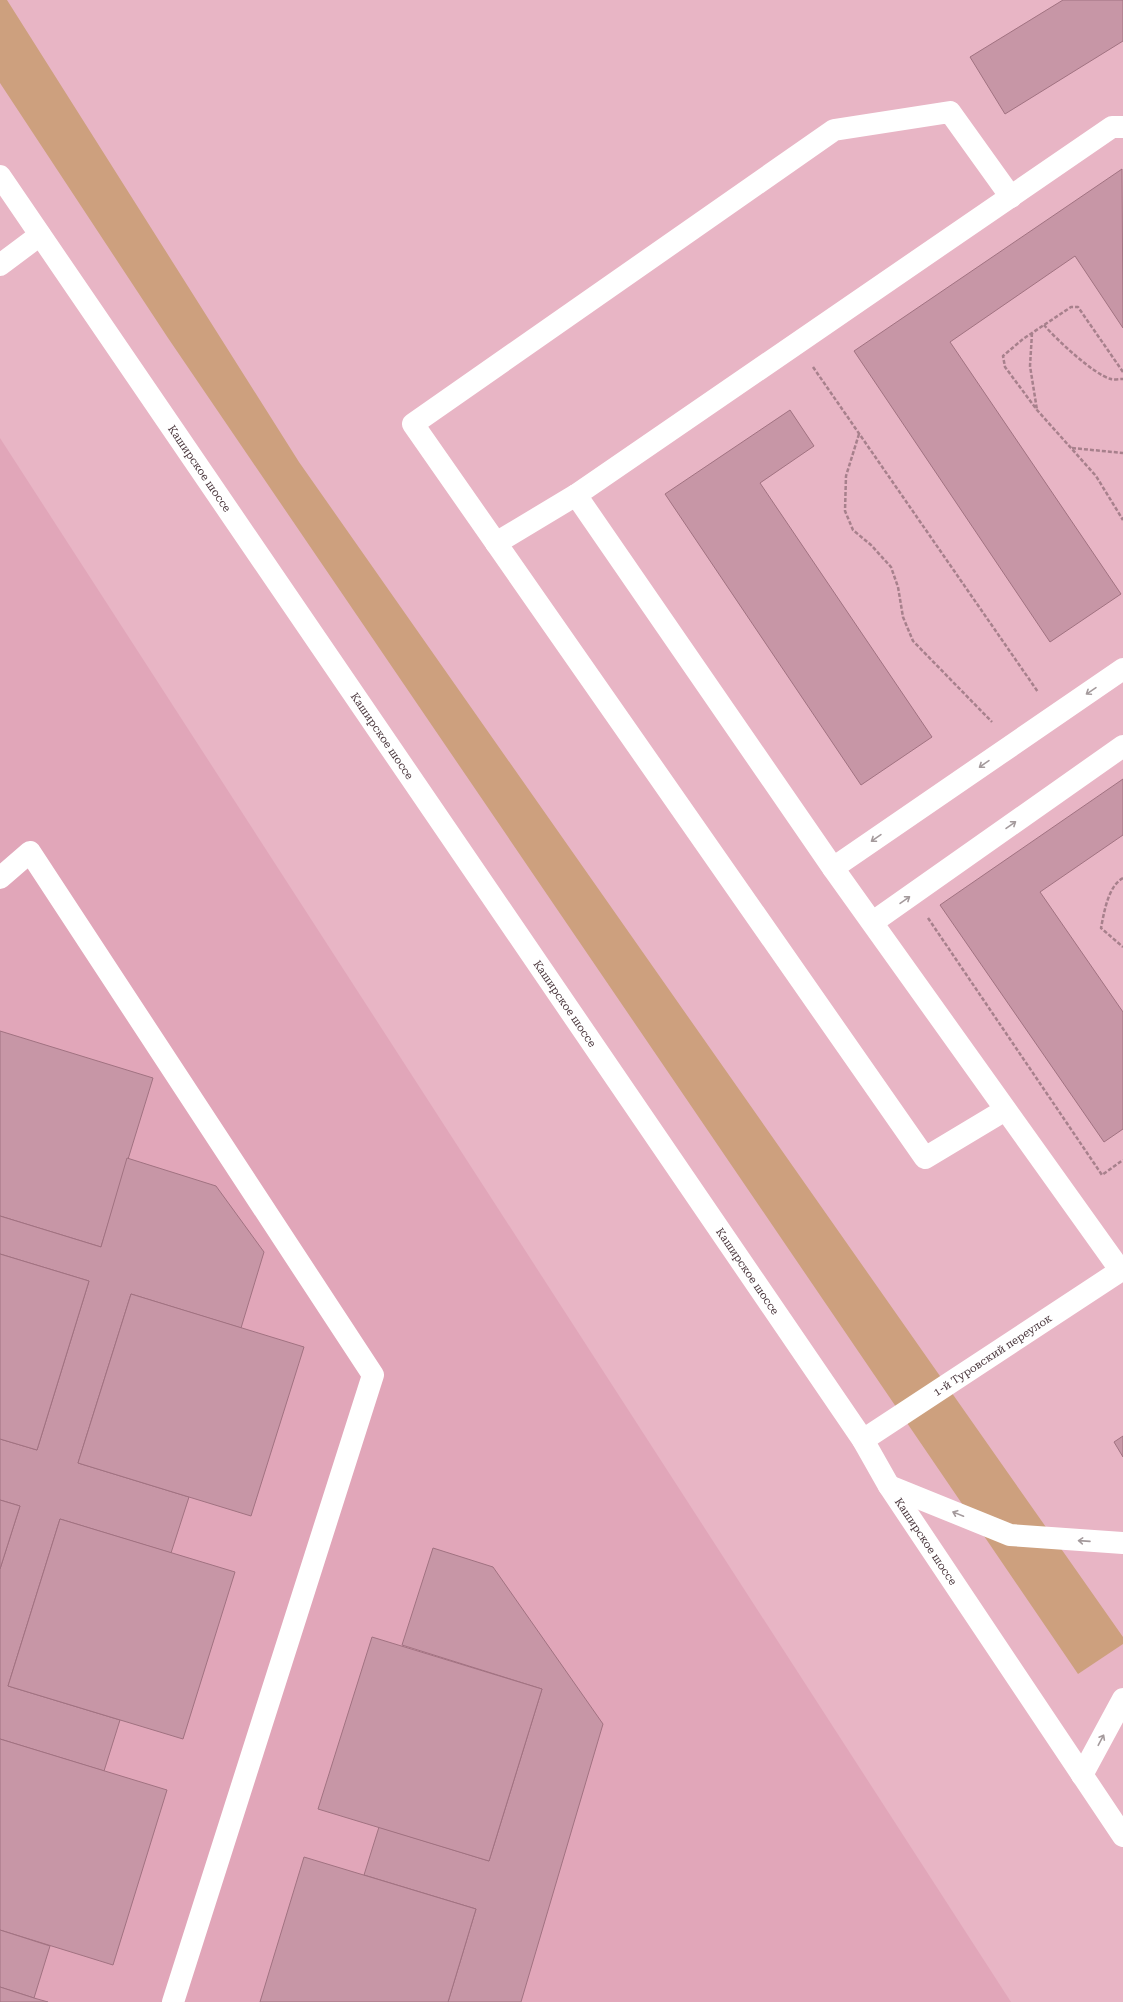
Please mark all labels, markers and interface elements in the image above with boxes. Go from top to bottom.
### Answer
street label: Каширское шоссе [165,423,233,514]
one-way arrow [1086,687,1097,695]
street label: Каширское шоссе [348,690,416,782]
one-way arrow [978,760,989,768]
one-way arrow [1005,821,1016,829]
one-way arrow [871,834,882,842]
one-way arrow [899,895,910,904]
street label: Каширское шоссе [530,958,599,1050]
street label: Каширское шоссе [713,1226,781,1317]
street label: 1-й Туровский переулок [931,1312,1055,1399]
street label: Каширское шоссе [892,1496,959,1588]
one-way arrow [953,1510,965,1518]
one-way arrow [1078,1537,1091,1544]
one-way arrow [1097,1734,1105,1746]

